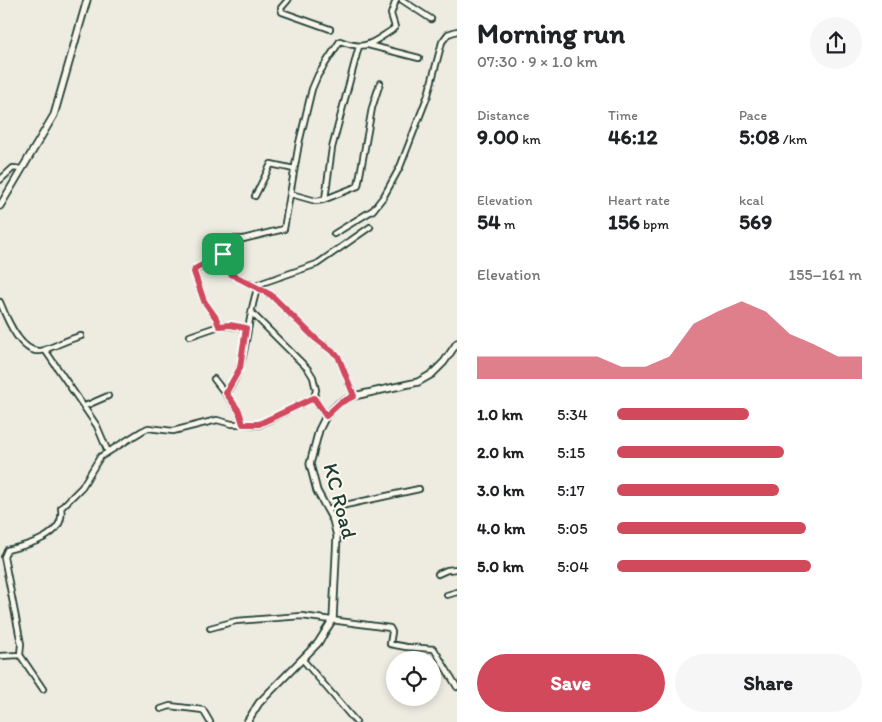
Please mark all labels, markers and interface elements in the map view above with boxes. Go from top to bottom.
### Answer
text: Morning run [477,16,625,50]
button: share [810,17,862,69]
text: 07:30 · 9 × 1.0 km [477,52,598,71]
text: Distance [477,107,529,124]
text: Time [608,107,638,124]
text: Pace [739,107,767,124]
text: 9.00 [477,124,519,149]
text: 46:12 [608,124,658,149]
text: 5:08 [739,124,780,149]
text: km [519,131,541,148]
text: /km [780,131,807,148]
text: Elevation [477,192,533,209]
text: Heart rate [608,192,670,209]
text: kcal [739,192,764,209]
text: 54 [477,209,501,234]
text: 156 [608,209,640,234]
text: 569 [739,209,772,234]
text: m [501,216,516,233]
text: bpm [640,216,669,233]
pin [202,233,244,275]
icon: arrive [209,240,237,268]
text: Elevation [477,265,541,284]
text: 155–161 m [788,265,862,284]
text: 1.0 km [477,405,523,424]
text: 5:34 [557,405,588,424]
text: 2.0 km [477,443,524,462]
text: 5:15 [557,443,585,462]
street label: KC Road [318,460,363,542]
text: 3.0 km [477,481,524,500]
text: 5:17 [557,481,585,500]
text: 4.0 km [477,519,525,538]
text: 5:05 [557,519,588,538]
text: 5.0 km [477,557,524,576]
text: 5:04 [557,557,589,576]
map controls [386,651,441,706]
button: locate [386,651,441,706]
button: Save [477,654,665,712]
button: Share [675,654,862,712]

